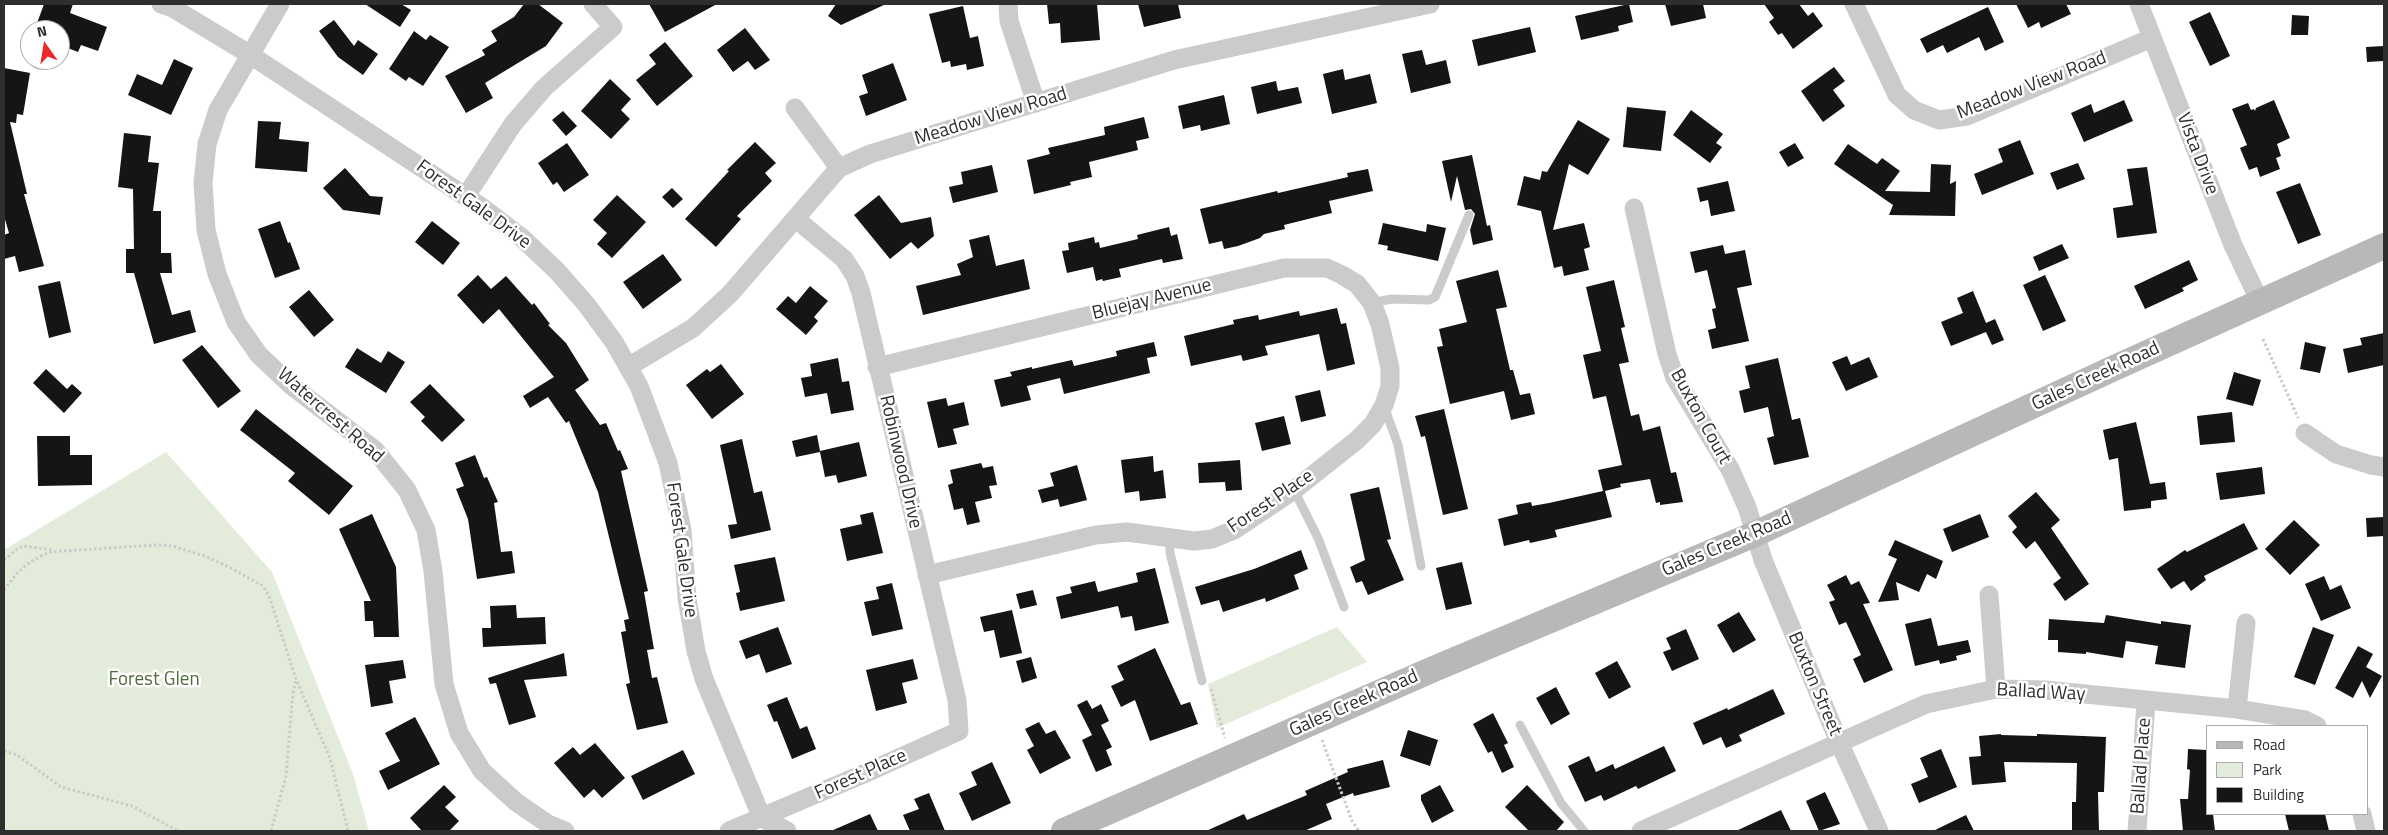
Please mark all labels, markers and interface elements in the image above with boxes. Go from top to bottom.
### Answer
north arrow [20,20,70,70]
text: N [35,20,49,42]
street label: Meadow View Road [1954,47,2110,125]
street label: Meadow View Road [912,83,1070,151]
street label: Vista Drive [2171,110,2223,198]
street label: Forest Gale Drive [411,156,535,254]
street label: Bluejay Avenue [1090,274,1214,326]
street label: Gales Creek Road [2028,337,2164,417]
street label: Watercrest Road [272,364,388,468]
street label: Buxton Court [1665,366,1735,468]
street label: Robinwood Drive [874,393,926,531]
street label: Forest Place [1224,465,1318,539]
street label: Forest Gale Drive [660,481,702,619]
street label: Gales Creek Road [1659,507,1795,583]
street label: Buxton Street [1782,629,1846,739]
street label: Gales Creek Road [1286,665,1422,743]
park label: Forest Glen [108,669,200,691]
street label: Ballad Way [1996,679,2086,707]
street label: Ballad Place [2127,717,2157,815]
legend [2206,725,2368,815]
text: Road [2253,733,2285,756]
street label: Forest Place [811,745,911,805]
text: Park [2253,758,2282,781]
text: Building [2253,783,2304,806]

